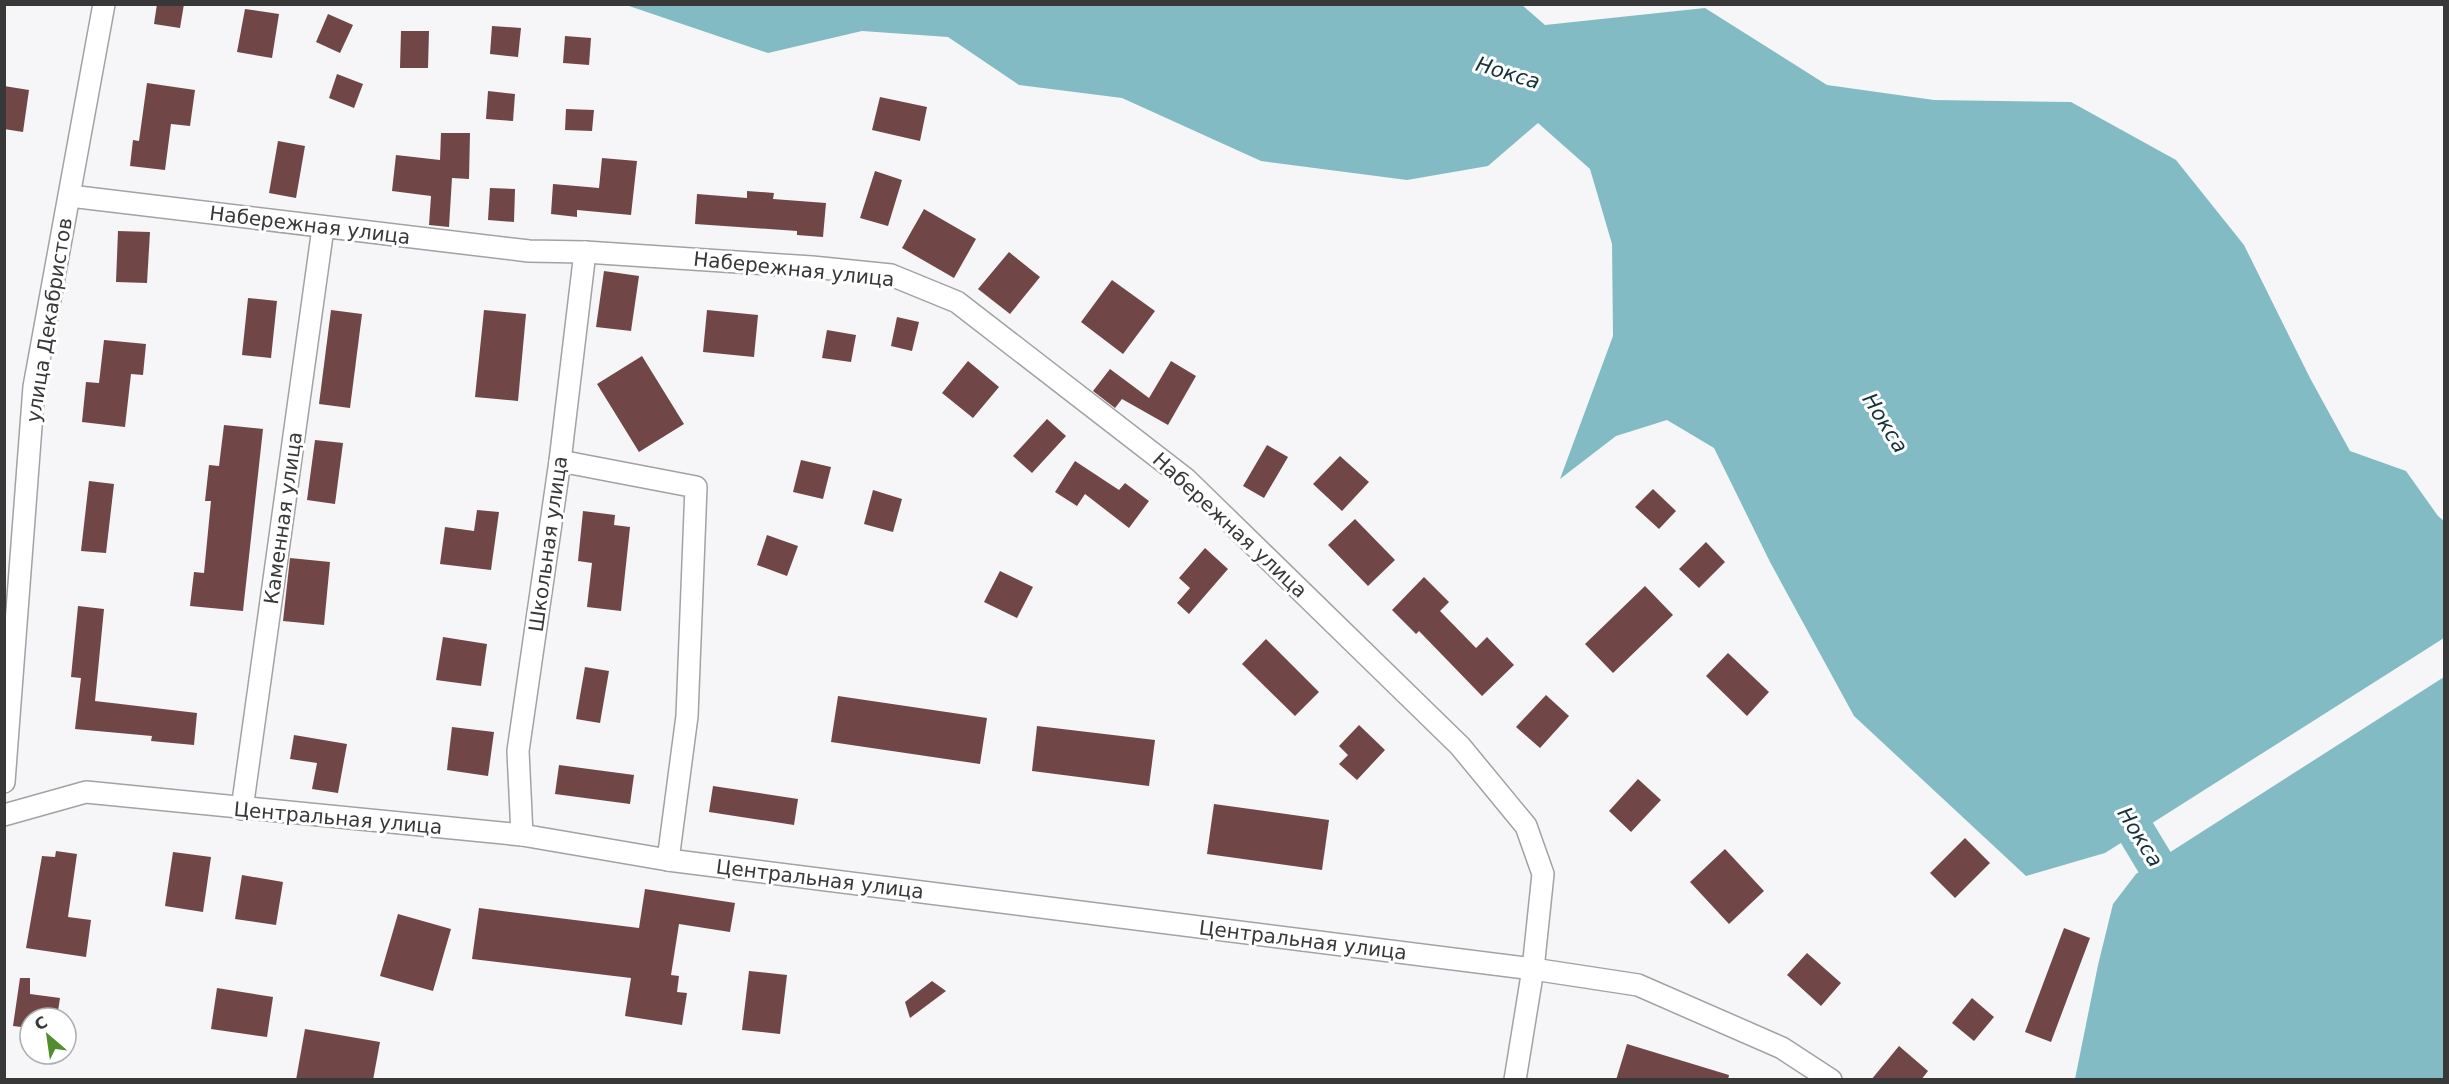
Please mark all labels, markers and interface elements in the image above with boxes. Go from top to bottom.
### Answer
water label: Нокса [1473,52,1543,94]
street label: Набережная улица [208,201,412,249]
street label: улица Декабристов [21,216,77,424]
street label: Набережная улица [692,246,896,292]
water label: Нокса [1857,389,1913,457]
street label: Каменная улица [259,430,307,606]
street label: Набережная улица [1148,447,1312,603]
street label: Школьная улица [524,454,572,634]
street label: Центральная улица [233,797,443,839]
water label: Нокса [2112,803,2168,871]
street label: Центральная улица [715,854,925,904]
street label: Центральная улица [1198,915,1408,965]
north arrow [18,1006,78,1066]
text: С [31,1012,51,1034]

